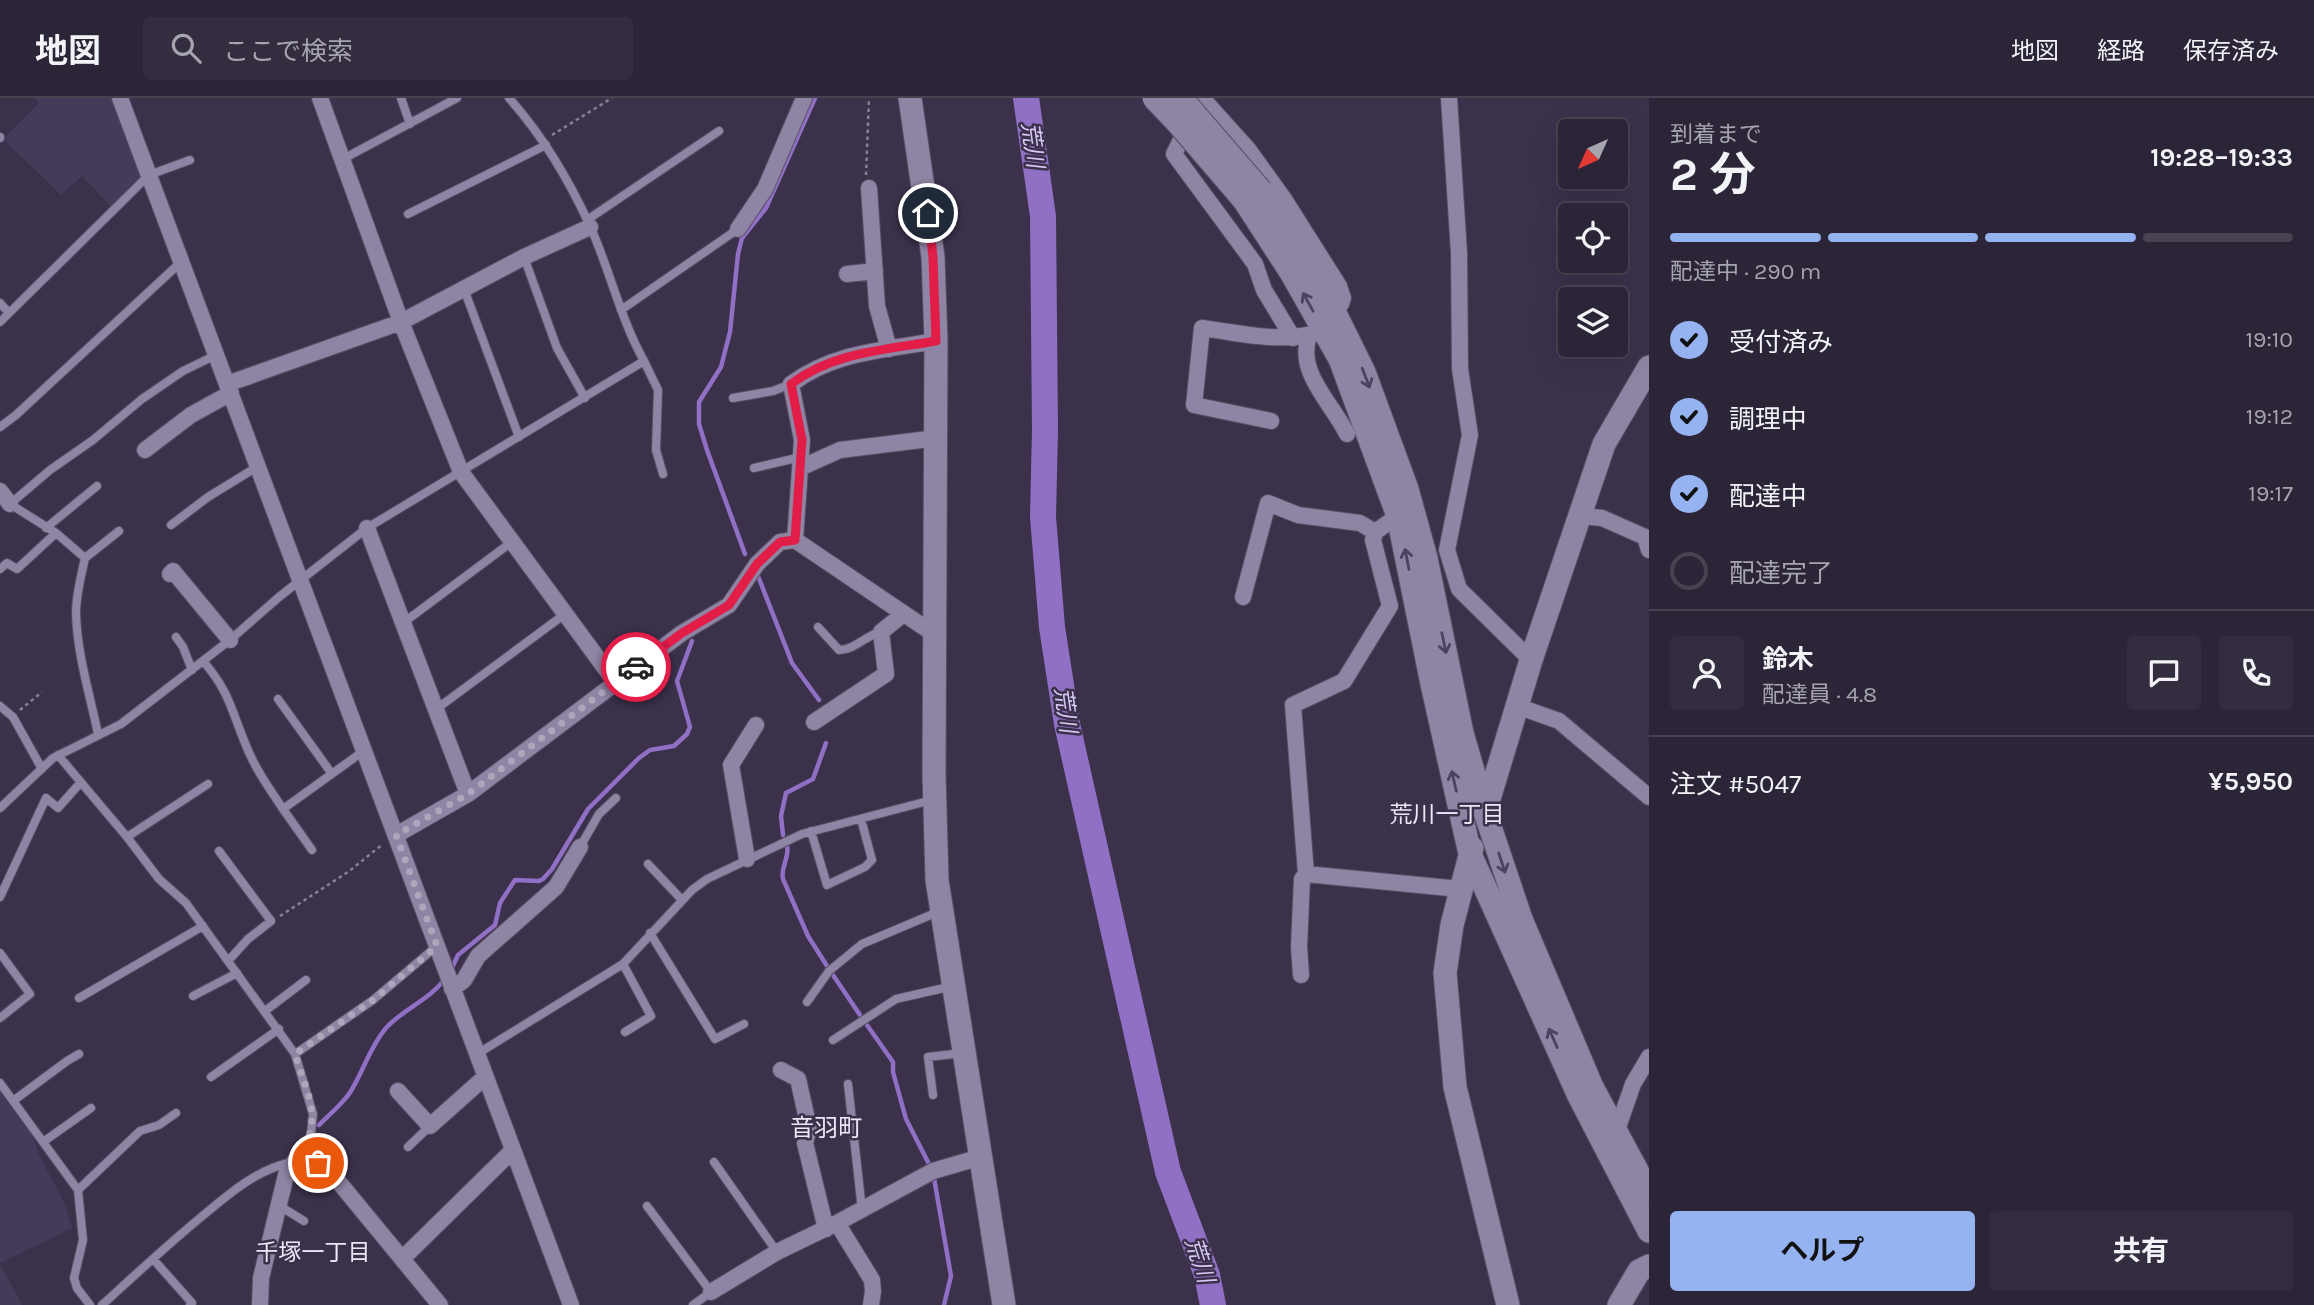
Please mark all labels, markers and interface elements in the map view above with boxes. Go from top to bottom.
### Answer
search box [143,17,633,80]
icon: search [167,29,205,67]
text: 地図 [35,32,101,70]
text: ここで検索 [223,36,353,67]
text: 地図 [2011,37,2059,65]
text: 経路 [2097,37,2145,65]
text: 保存済み [2183,37,2279,65]
north arrow [1558,119,1628,189]
map controls [1558,119,1628,357]
water label: 荒川 [1016,120,1049,173]
text: 到着まで [1670,121,1762,148]
text: 19:28–19:33 [2150,142,2293,173]
text: 2 分 [1670,148,1755,202]
pin [898,183,958,243]
icon: home [909,194,947,232]
button: locate [1558,203,1628,273]
text: 配達中 · 290 m [1670,258,1821,285]
button: layers [1558,287,1628,357]
one-way arrow [1301,292,1315,312]
icon: check [1670,321,1708,359]
text: 19:10 [2246,326,2293,353]
text: 受付済み [1729,327,1833,358]
one-way arrow [1361,367,1374,388]
icon: check [1670,398,1708,436]
text: 19:12 [2246,403,2293,430]
text: 調理中 [1729,404,1807,435]
icon: check [1670,475,1708,513]
text: 19:17 [2248,480,2293,507]
text: 配達中 [1729,481,1807,512]
one-way arrow [1399,548,1413,571]
text: 配達完了 [1729,558,1833,589]
one-way arrow [1437,631,1451,654]
courier [601,632,671,702]
button: person [1670,636,1744,710]
button: chat [2127,636,2201,710]
button: phone [2219,636,2293,710]
text: 鈴木 [1762,644,1814,675]
icon: car [617,648,655,686]
text: 配達員 · 4.8 [1762,681,1877,708]
water label: 荒川 [1049,685,1082,738]
text: ¥5,950 [2209,766,2293,797]
text: 注文 #5047 [1670,769,1801,800]
one-way arrow [1447,770,1460,793]
district label: 荒川一丁目 [1390,801,1505,828]
one-way arrow [1497,851,1509,873]
one-way arrow [1546,1028,1559,1050]
district label: 音羽町 [790,1114,862,1142]
pin [288,1133,348,1193]
icon: bag [299,1144,337,1182]
button: ヘルプ [1670,1211,1975,1291]
button: 共有 [1989,1211,2293,1291]
water label: 荒川 [1180,1234,1220,1289]
district label: 千塚一丁目 [256,1239,371,1266]

